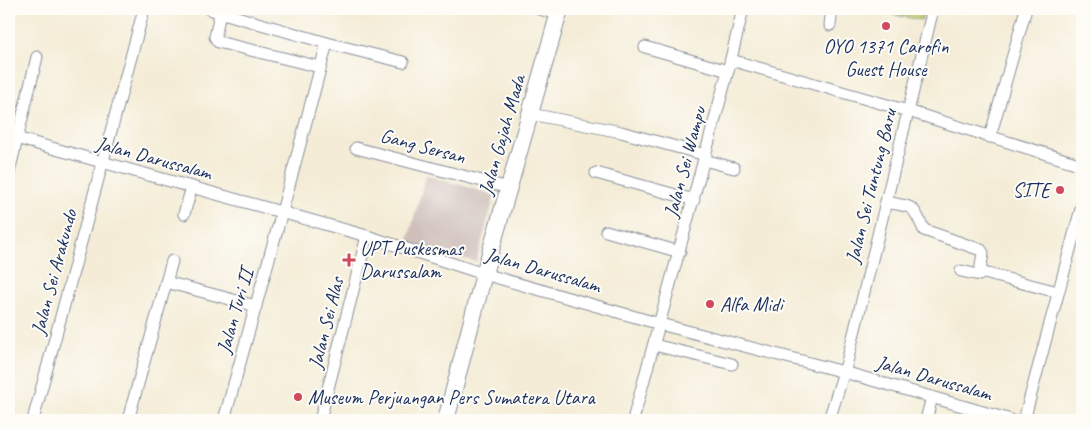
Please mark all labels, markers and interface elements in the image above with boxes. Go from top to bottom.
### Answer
marker: OYO 1371 Carofin Guest House [880,20,892,32]
place label: OYO 1371 Carofin Guest House [824,34,949,82]
street label: Jalan Gajah Mada [473,70,532,199]
street label: Jalan Sei Wampu [658,103,712,221]
street label: Jalan Sei Tuntung Baru [840,105,903,267]
street label: Gang Sersan [378,123,469,170]
street label: Jalan Darussalam [92,130,216,186]
place label: SITE [1013,178,1053,203]
marker: SITE [1054,184,1066,196]
street label: Jalan Sei Arakundo [25,206,83,338]
place label: UPT Puskesmas Darussalam [360,236,465,284]
street label: Jalan Darussalam [482,241,605,299]
marker: UPT Puskesmas Darussalam [342,253,356,267]
street label: Jalan Turi II [211,262,260,357]
street label: Jalan Sei Alas [302,273,350,372]
place label: Alfa Midi [720,292,785,317]
marker: Alfa Midi [704,298,716,310]
street label: Jalan Darussalam [873,349,996,407]
place label: Museum Perjuangan Pers Sumatera Utara [308,385,597,410]
marker: Museum Perjuangan Pers Sumatera Utara [292,391,304,403]

